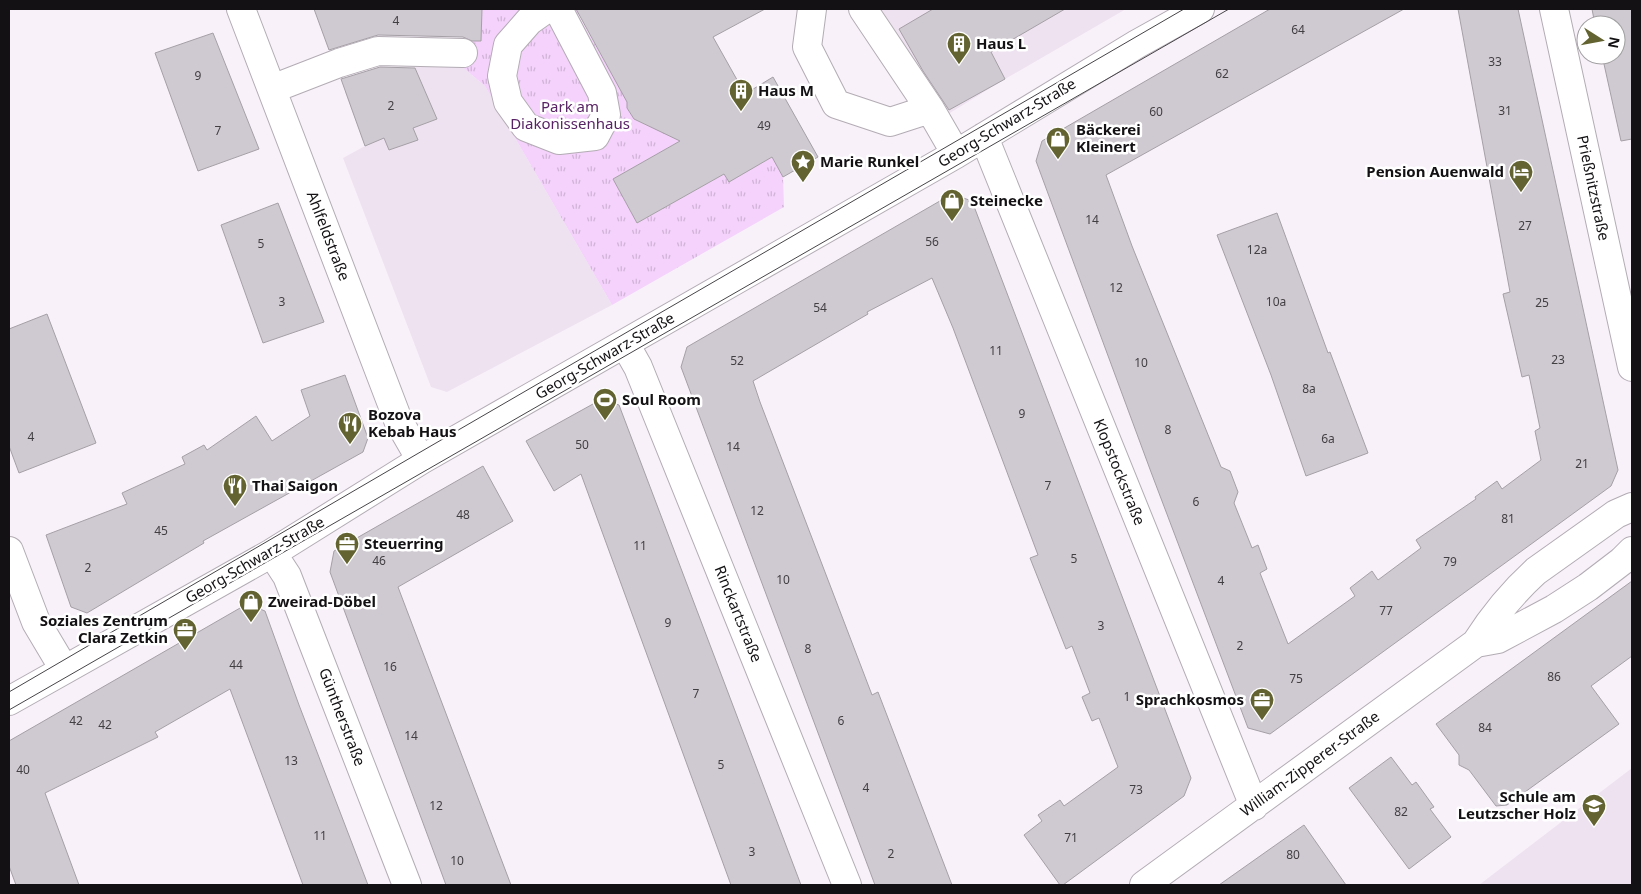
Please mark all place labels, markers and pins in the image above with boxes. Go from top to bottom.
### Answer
building icon: Haus L [946,31,972,65]
place label: Haus L [976,33,1026,53]
building icon: Haus M [728,78,754,112]
place label: Haus M [758,80,814,100]
place label: Bäckerei Kleinert [1076,119,1141,156]
shop icon: Bäckerei Kleinert [1045,126,1071,160]
place icon: Marie Runkel [790,149,816,183]
place label: Marie Runkel [820,151,919,171]
hotel icon: Pension Auenwald [1508,159,1534,193]
place label: Pension Auenwald [1366,161,1504,181]
shop icon: Steinecke [939,188,965,222]
place label: Steinecke [970,190,1043,210]
sports icon: Soul Room [592,387,618,421]
place label: Soul Room [622,389,701,409]
place label: Bozova Kebab Haus [368,404,457,441]
restaurant icon: Bozova Kebab Haus [337,411,363,445]
restaurant icon: Thai Saigon [222,473,248,507]
place label: Thai Saigon [252,475,338,495]
office icon: Steuerring [334,531,360,565]
place label: Steuerring [364,533,444,553]
shop icon: Zweirad-Döbel [238,589,264,623]
place label: Zweirad-Döbel [268,591,376,611]
place label: Soziales Zentrum Clara Zetkin [40,610,168,647]
office icon: Soziales Zentrum Clara Zetkin [172,617,198,651]
office icon: Sprachkosmos [1249,687,1275,721]
place label: Sprachkosmos [1136,689,1244,709]
place label: Schule am Leutzscher Holz [1458,786,1576,823]
school or university icon: Schule am Leutzscher Holz [1581,793,1607,827]

